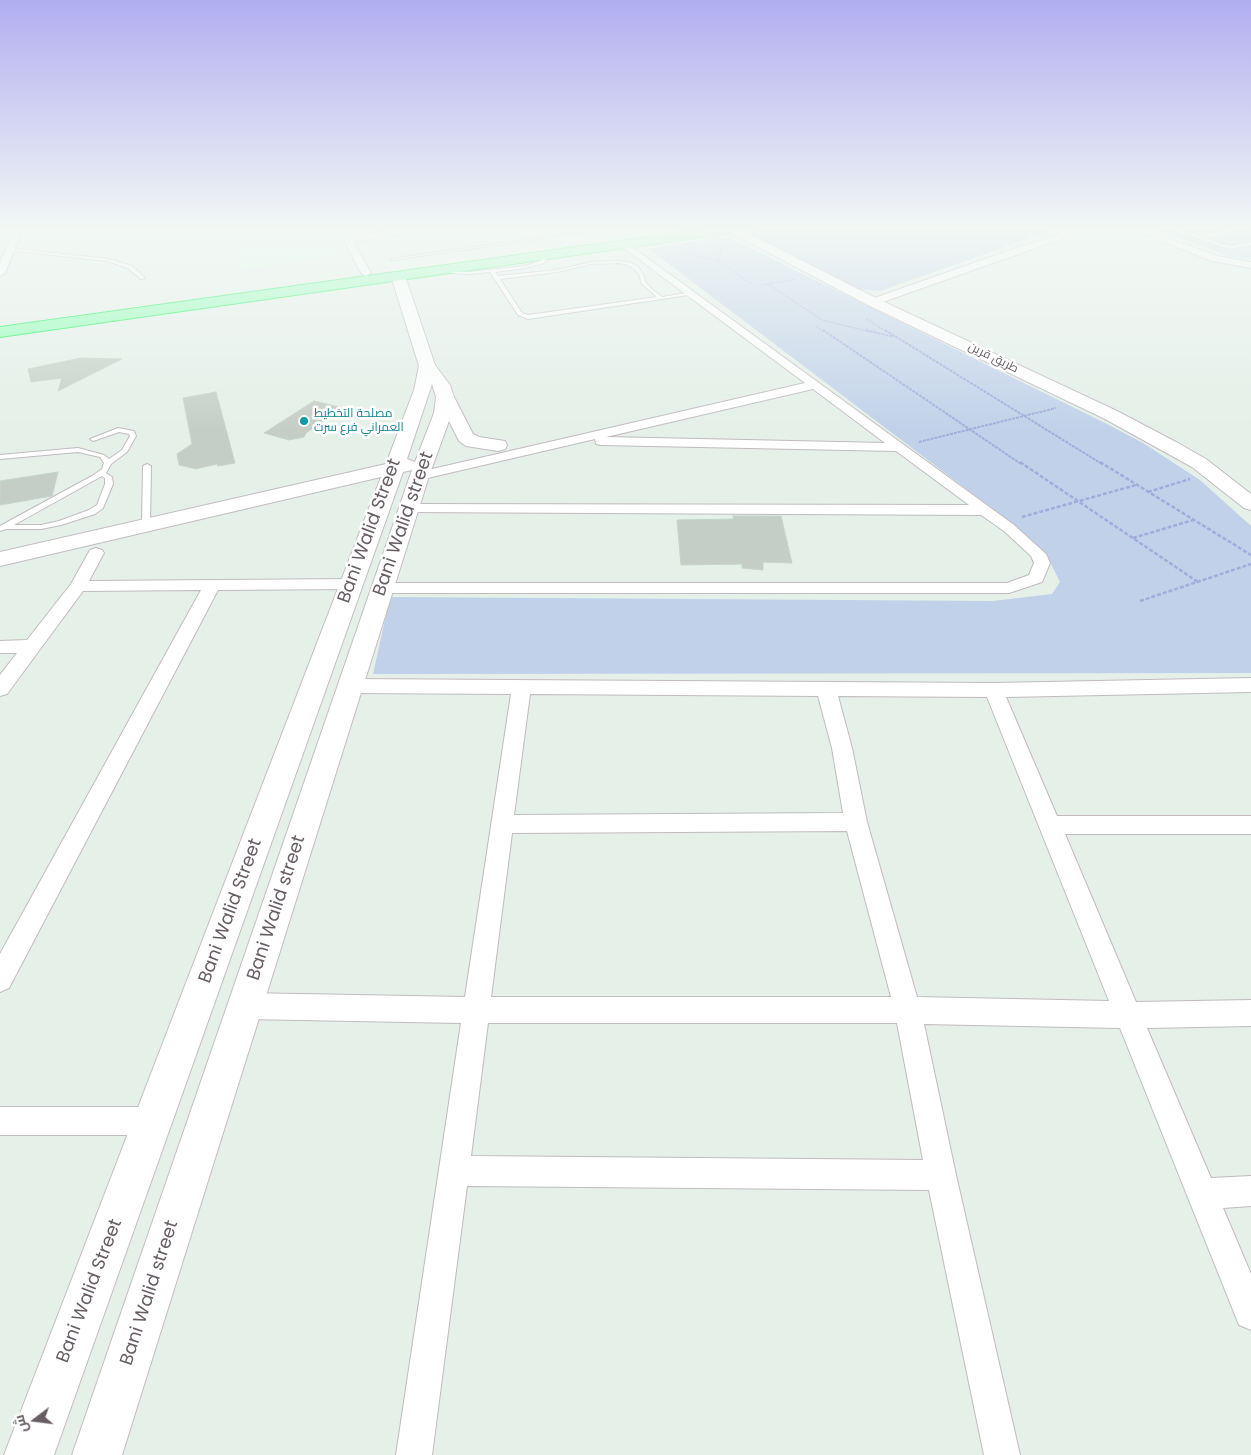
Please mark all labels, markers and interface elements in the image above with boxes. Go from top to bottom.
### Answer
street label: طريق قرين [966,340,1020,376]
place label: مصلحة التخطيط العمراني فرع سرت [314,407,404,435]
marker: مصلحة التخطيط العمراني فرع سرت [298,415,310,427]
street label: Bani Walid street [369,449,439,599]
street label: Bani Walid Street [334,456,406,606]
street label: Bani Walid street [243,833,311,983]
street label: Bani Walid Street [195,836,267,986]
street label: Bani Walid Street [53,1216,127,1366]
street label: Bani Walid street [116,1218,184,1368]
north arrow [10,1395,60,1445]
text: ش [9,1413,32,1435]

